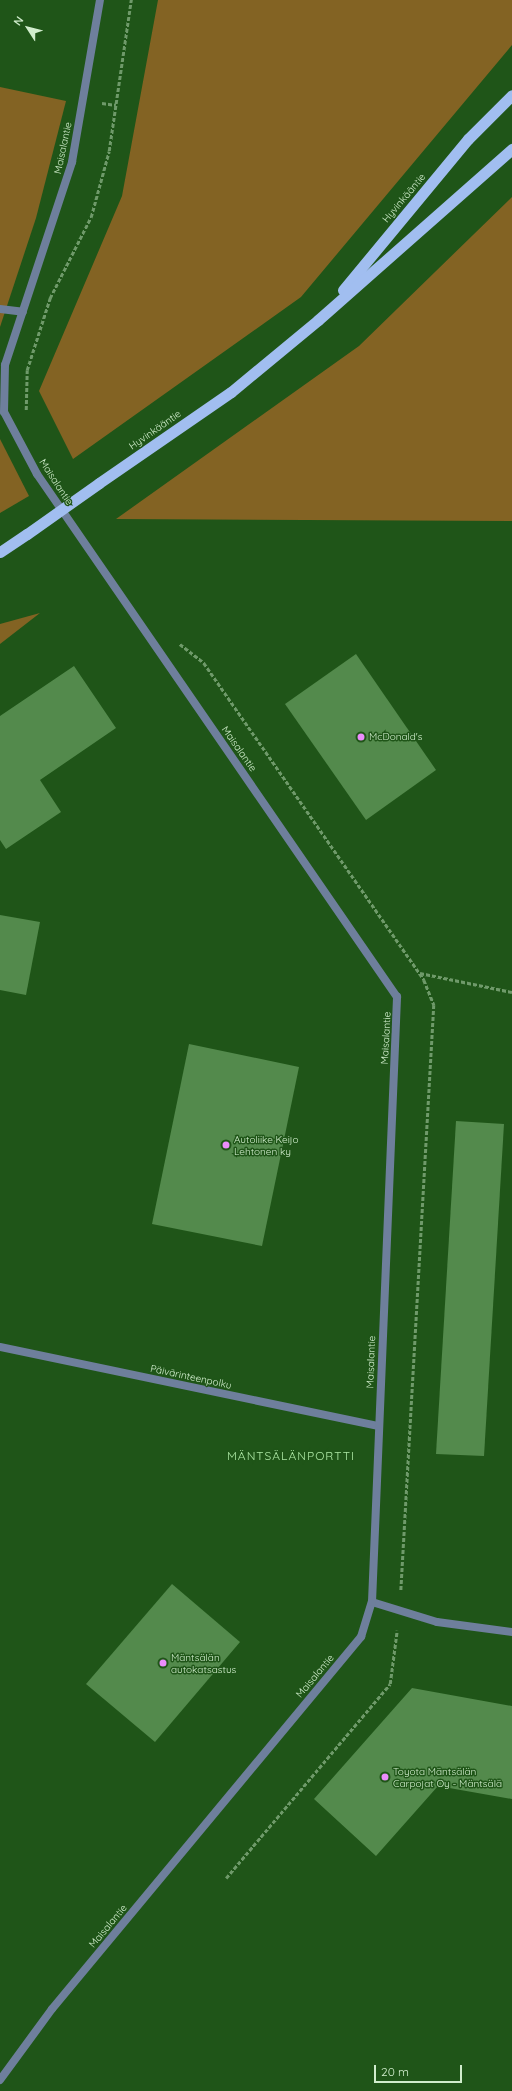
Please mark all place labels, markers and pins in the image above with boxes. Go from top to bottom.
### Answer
place label: McDonald's [369,731,422,743]
marker: McDonald's [356,732,366,742]
place label: Autoliike Keijo Lehtonen ky [234,1133,299,1156]
marker: Autoliike Keijo Lehtonen ky [221,1140,231,1150]
place label: Mäntsälän autokatsastus [171,1651,236,1674]
marker: Mäntsälän autokatsastus [158,1658,168,1668]
place label: Toyota Mäntsälän Carpojat Oy - Mäntsälä [393,1765,502,1788]
marker: Toyota Mäntsälän Carpojat Oy - Mäntsälä [380,1772,390,1782]

